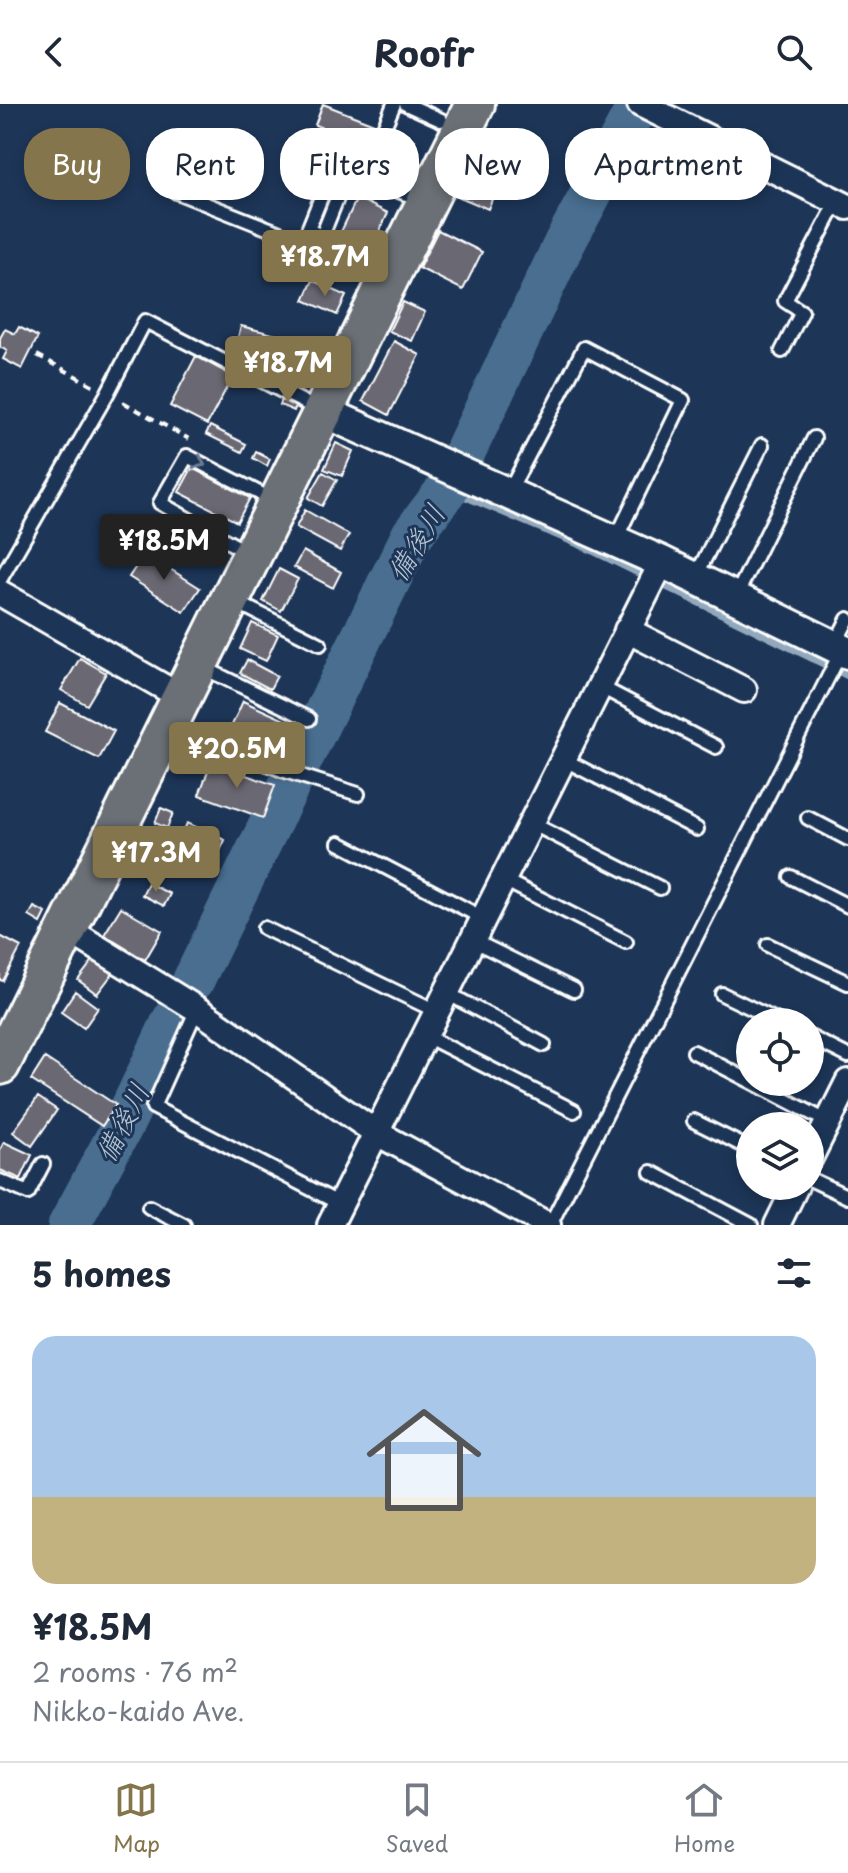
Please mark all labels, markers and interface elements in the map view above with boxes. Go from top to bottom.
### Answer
text: Roofr [373,25,475,79]
icon: back [32,30,76,74]
icon: search [772,30,816,74]
chip: Buy [24,128,130,200]
chip: Rent [146,128,264,200]
chip: Filters [280,128,419,200]
chip: New [435,128,549,200]
chip: Apartment [565,128,771,200]
pin: ¥18.7M [260,230,390,298]
text: ¥18.7M [280,236,370,275]
pin: ¥18.7M [223,336,353,404]
text: ¥18.7M [243,342,333,381]
one-way arrow [191,453,206,468]
water label: 備後川 [375,495,455,589]
pin: ¥18.5M [99,514,229,582]
text: ¥18.5M [118,520,210,559]
pin: ¥20.5M [172,722,302,790]
text: ¥20.5M [187,728,287,767]
pin: ¥17.3M [91,826,221,894]
text: ¥17.3M [111,832,201,871]
map controls [736,1008,824,1200]
button: locate [736,1008,824,1096]
water label: 備後川 [83,1075,159,1169]
button: layers [736,1112,824,1200]
text: 5 homes [32,1247,171,1299]
icon: filters [772,1251,816,1295]
icon: home [352,1388,496,1532]
text: ¥18.5M [32,1600,152,1652]
text: 2 rooms · 76 m² [32,1652,238,1691]
text: Nikko-kaido Ave. [32,1691,245,1730]
tab: Map [113,1778,160,1859]
tab: Saved [386,1778,448,1859]
tab: Home [674,1778,735,1859]

